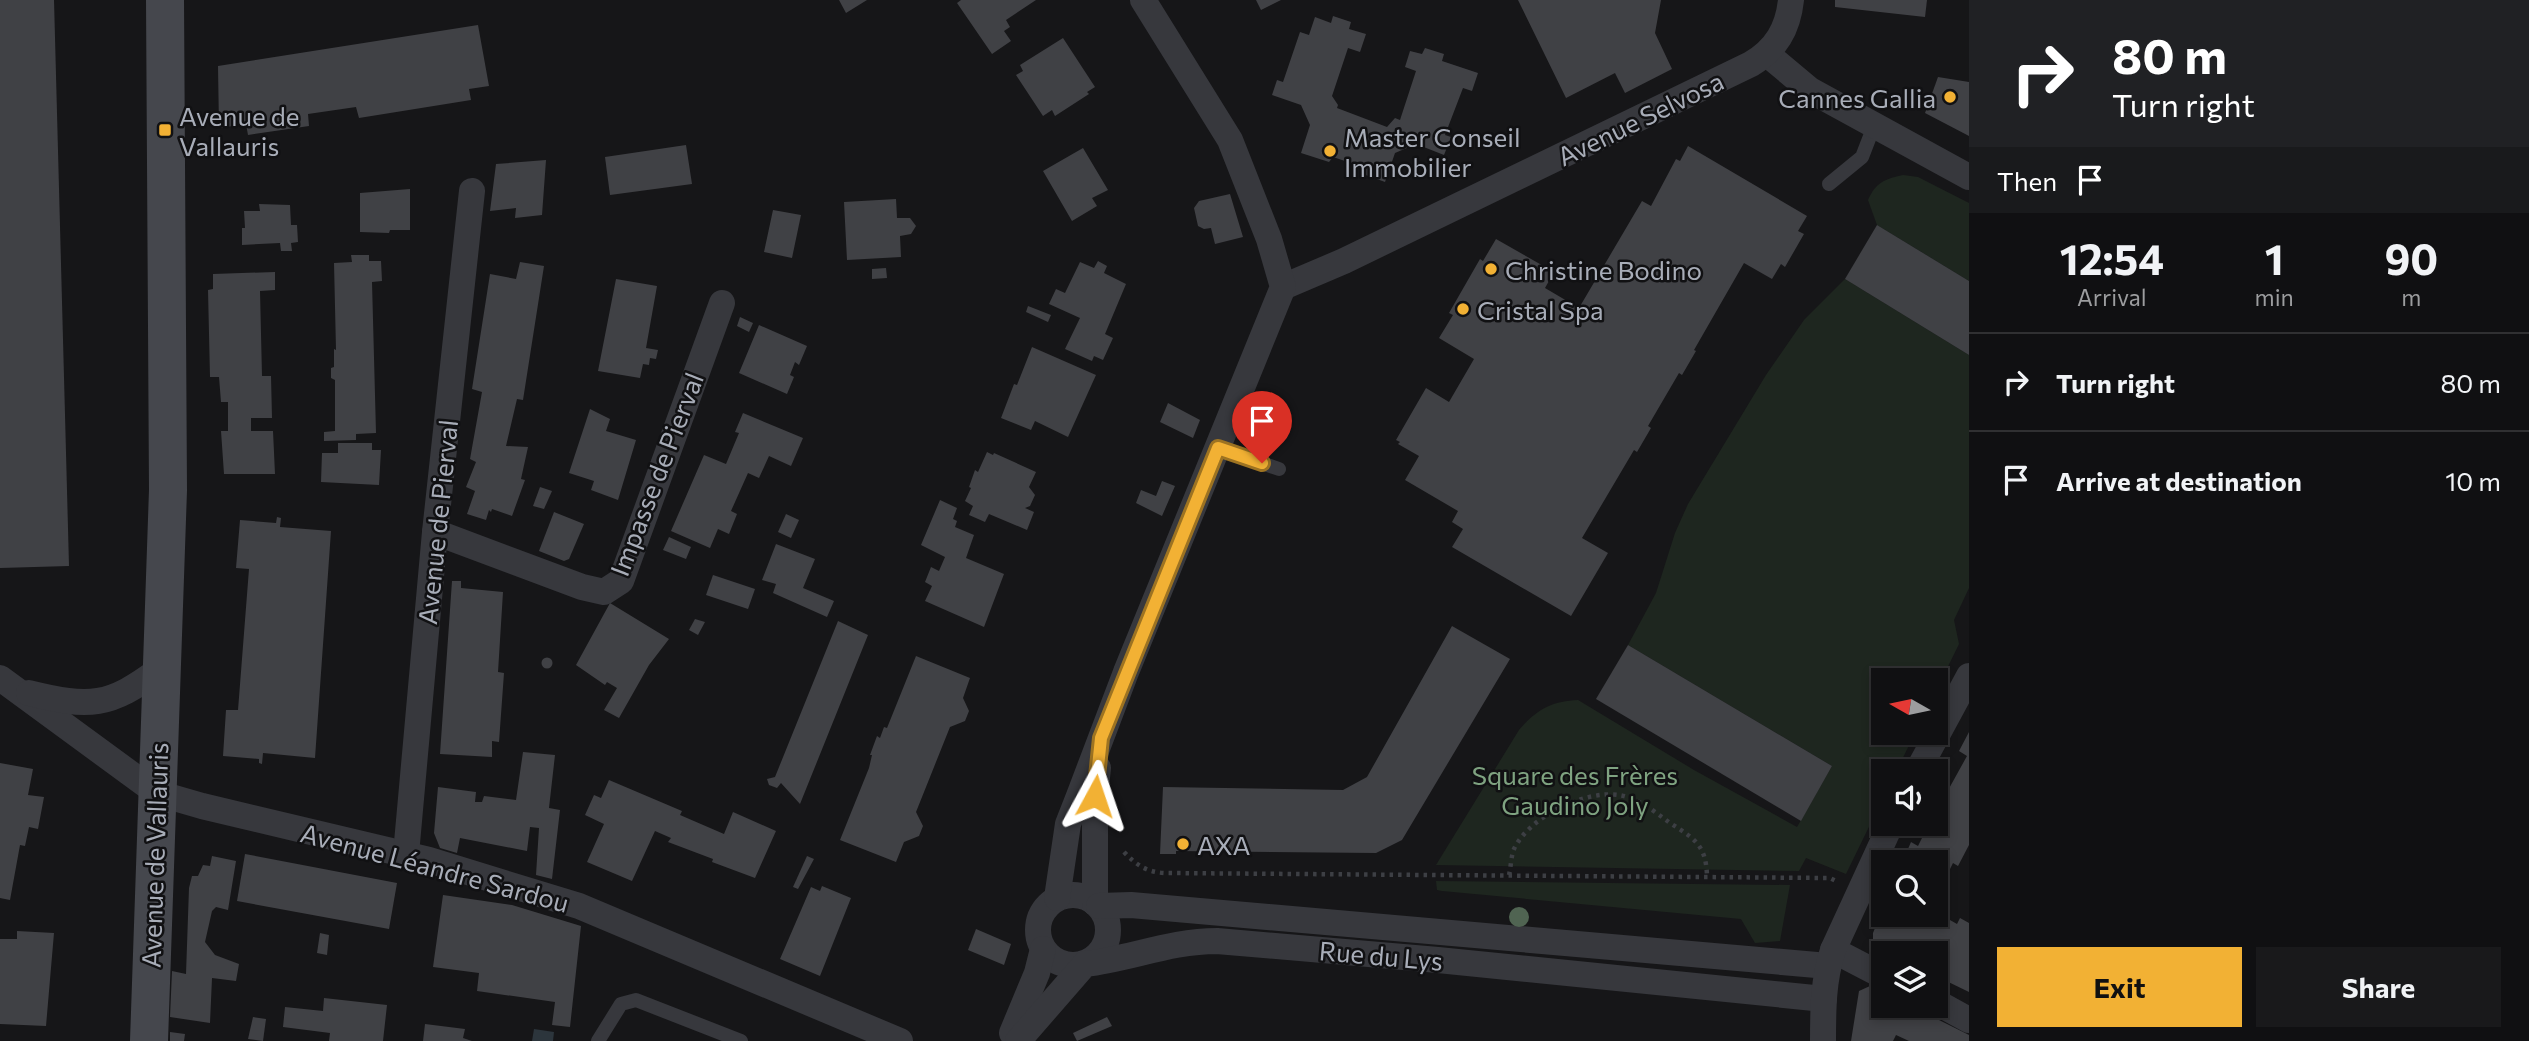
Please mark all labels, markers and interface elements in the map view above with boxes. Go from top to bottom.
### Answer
text: 80 m [2112,24,2227,84]
icon: right [1997,28,2088,119]
street label: Avenue Selvosa [1552,64,1728,172]
place label: Cannes Gallia [1778,82,1936,113]
text: Turn right [2112,84,2255,124]
marker: Cannes Gallia [1942,89,1958,105]
place label: Avenue de Vallauris [179,100,299,161]
place label: Master Conseil Immobilier [1344,121,1521,182]
marker: Avenue de Vallauris [157,122,173,138]
marker: Master Conseil Immobilier [1322,143,1338,159]
icon: arrive [2071,161,2109,199]
text: Then [1997,165,2057,196]
text: 12:54 [2060,232,2164,284]
text: 1 [2265,232,2284,284]
text: 90 [2384,232,2438,284]
place label: Christine Bodino [1505,254,1702,285]
marker: Christine Bodino [1483,261,1499,277]
text: Arrival [2077,283,2147,311]
text: min [2255,283,2294,311]
text: m [2401,283,2421,311]
place label: Cristal Spa [1477,294,1604,325]
marker: Cristal Spa [1455,301,1471,317]
icon: right [1997,363,2035,401]
text: Turn right [2056,367,2175,398]
text: 80 m [2441,367,2501,398]
street label: Impasse de Pierval [603,368,709,580]
pin [1232,391,1292,463]
icon: arrive [1243,402,1281,440]
street label: Avenue de Pierval [411,418,463,626]
icon: arrive [1997,461,2035,499]
text: Arrive at destination [2056,465,2302,496]
text: 10 m [2445,465,2501,496]
north arrow [1871,668,1948,746]
map controls [1871,668,1948,1018]
street label: Avenue de Vallauris [135,742,173,968]
position arrow [1058,759,1132,833]
park label: Square des Frères Gaudino Joly [1472,759,1678,820]
button: sound [1871,759,1948,836]
street label: Avenue Léandre Sardou [298,816,572,918]
place label: AXA [1197,829,1251,860]
marker: AXA [1175,836,1191,852]
button: search [1871,850,1948,927]
street label: Rue du Lys [1318,934,1444,976]
button: layers [1871,941,1948,1018]
button: Exit [1997,947,2242,1027]
button: Share [2256,947,2501,1027]

